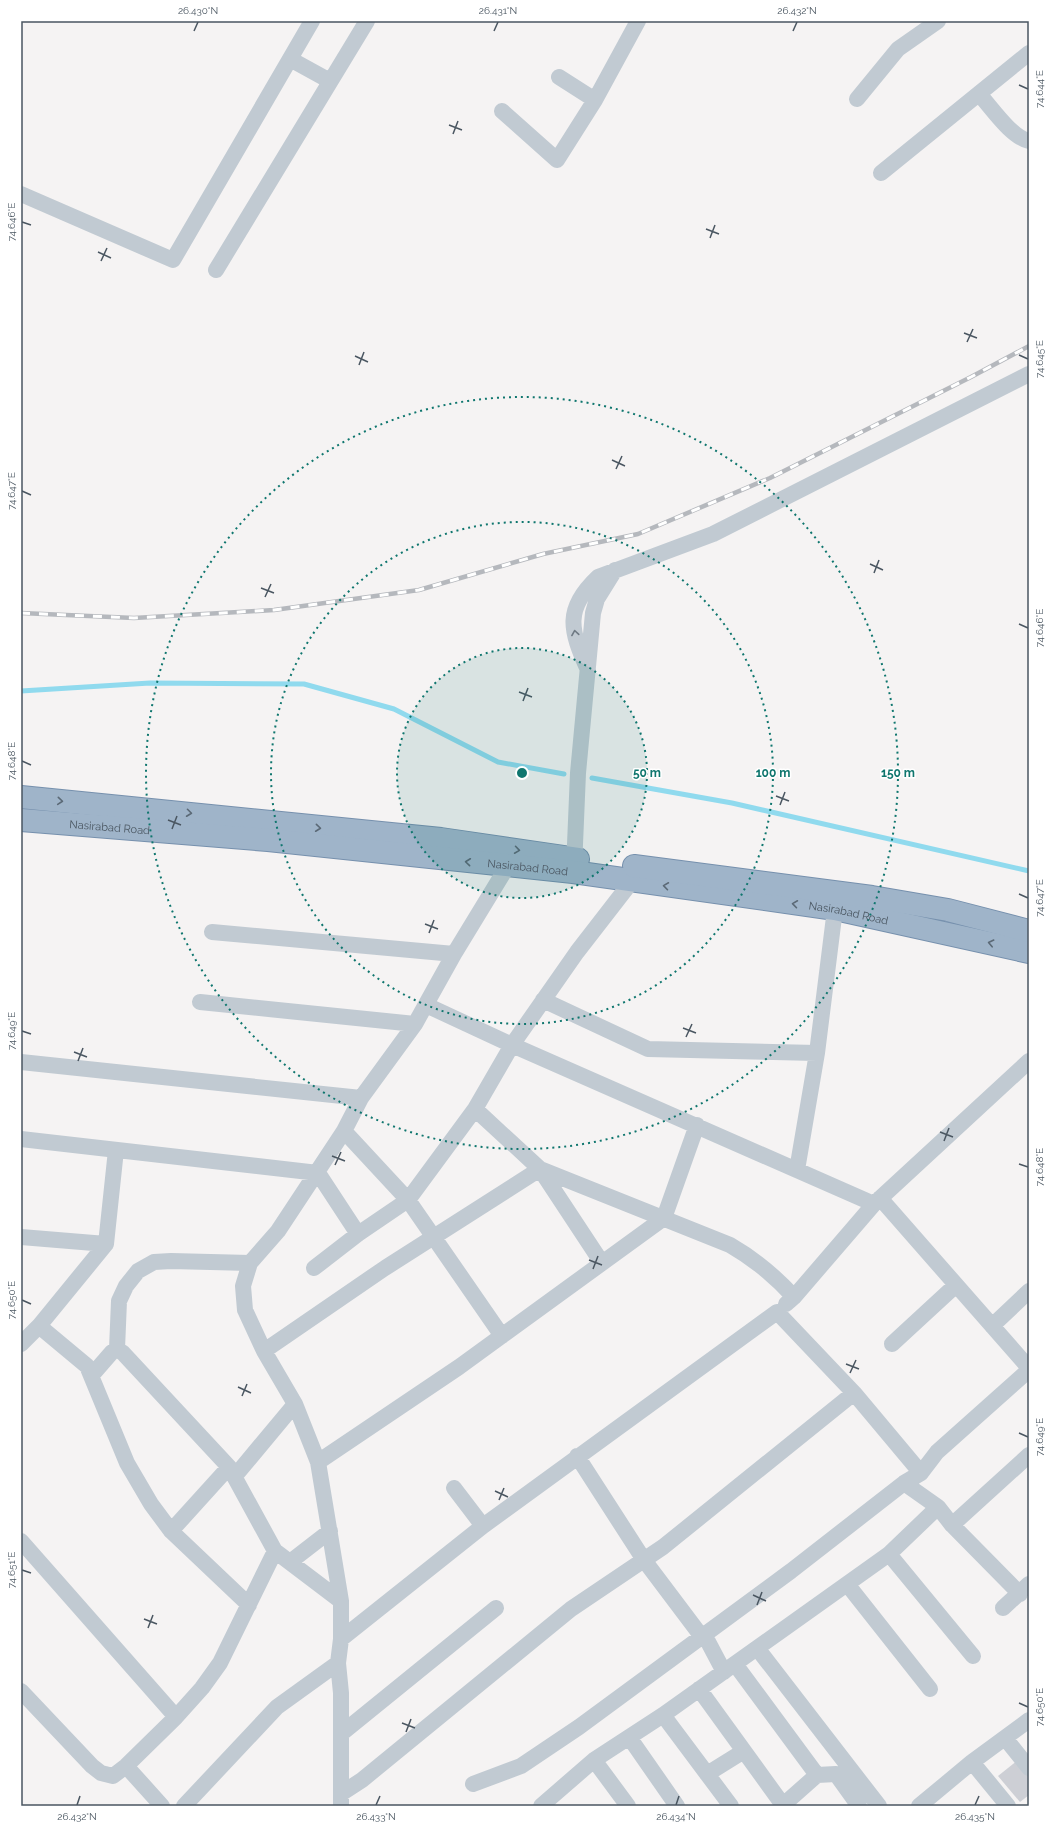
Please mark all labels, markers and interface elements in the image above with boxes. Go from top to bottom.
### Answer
text: 26.430°N [178,5,218,16]
text: 26.431°N [479,5,517,16]
text: 26.432°N [777,5,817,16]
text: 74.644°E [1034,70,1045,108]
text: 74.646°E [6,203,17,241]
text: 74.645°E [1034,340,1045,378]
text: 74.647°E [6,472,17,510]
text: 74.646°E [1034,609,1045,647]
one-way arrow [571,630,580,636]
text: 74.648°E [6,742,17,780]
centre of rings [515,766,529,780]
text: 50 m [633,766,661,780]
text: 100 m [756,766,790,780]
text: 150 m [881,766,915,780]
one-way arrow [57,796,63,805]
one-way arrow [186,809,192,818]
street label: Nasirabad Road [69,817,151,837]
one-way arrow [315,824,321,833]
one-way arrow [514,845,520,854]
street label: Nasirabad Road [487,857,569,878]
one-way arrow [465,858,471,867]
text: 74.647°E [1034,879,1045,917]
one-way arrow [663,882,669,891]
street label: Nasirabad Road [808,899,890,927]
one-way arrow [792,900,798,909]
one-way arrow [988,940,994,948]
text: 74.649°E [6,1012,17,1050]
text: 74.648°E [1034,1148,1045,1186]
text: 74.650°E [6,1281,17,1319]
text: 74.649°E [1034,1418,1045,1456]
text: 74.651°E [6,1552,17,1588]
text: 74.650°E [1034,1688,1045,1726]
text: 26.432°N [57,1811,97,1822]
text: 26.433°N [356,1811,396,1822]
text: 26.434°N [656,1811,696,1822]
text: 26.435°N [955,1811,995,1822]

